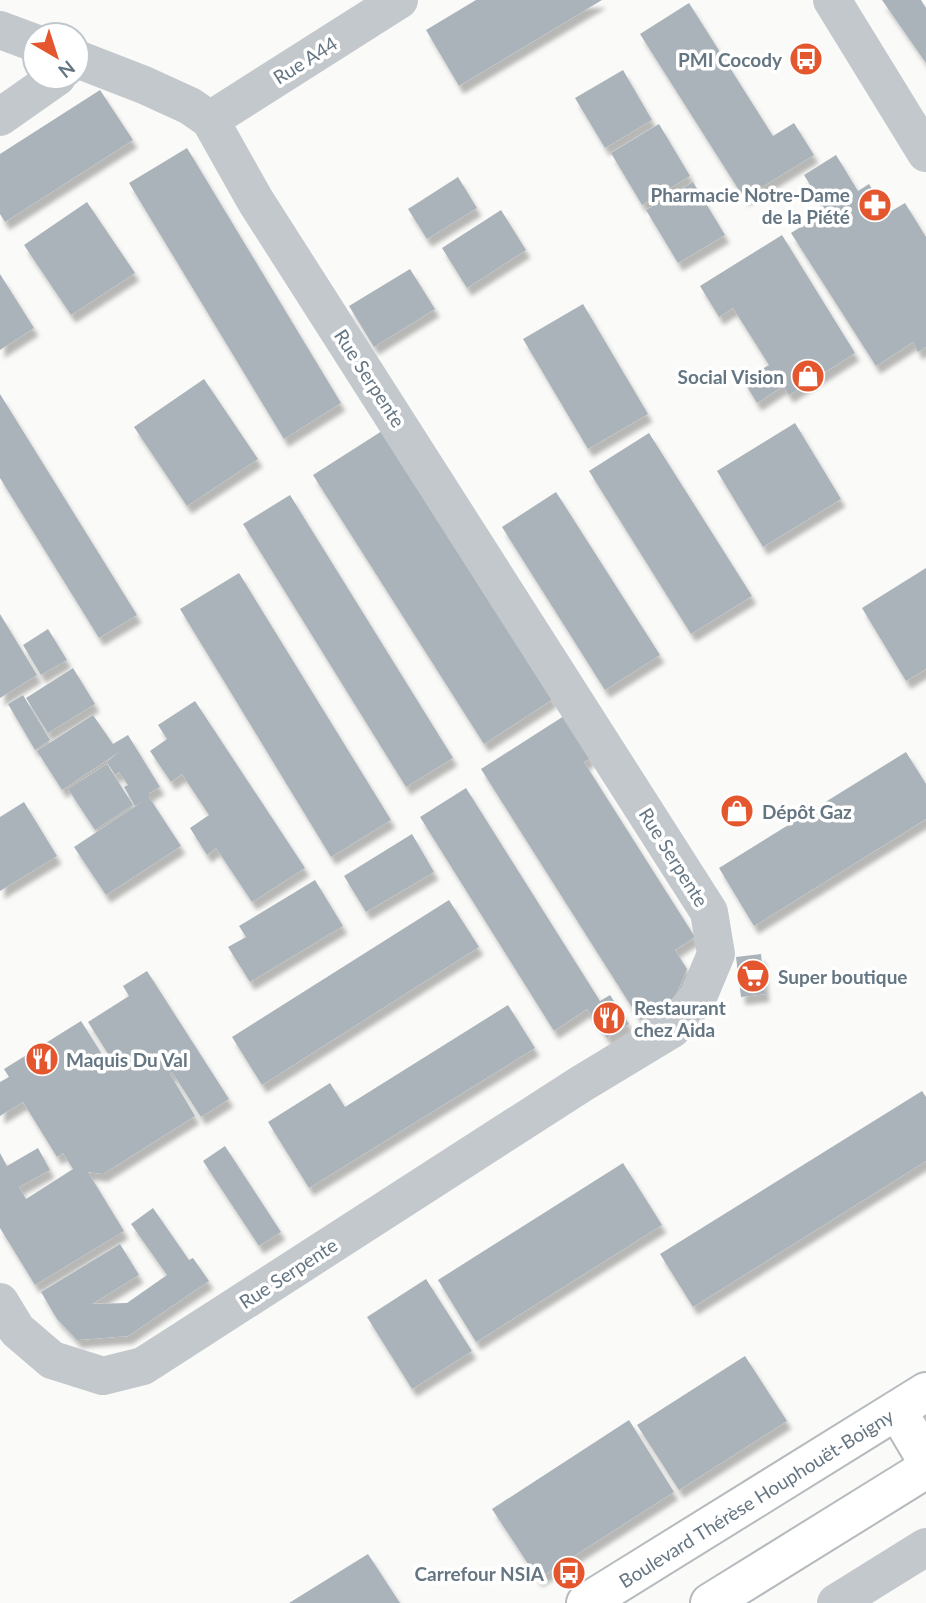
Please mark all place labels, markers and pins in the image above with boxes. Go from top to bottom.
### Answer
bus stop icon: PMI Cocody [787,40,825,78]
place label: PMI Cocody [678,48,783,71]
place label: Pharmacie Notre-Dame de la Piété [650,183,850,228]
pharmacy icon: Pharmacie Notre-Dame de la Piété [856,186,894,224]
shop icon: Social Vision [789,357,827,395]
place label: Social Vision [678,365,784,388]
shop icon: Dépôt Gaz [718,792,756,830]
place label: Dépôt Gaz [762,800,852,823]
supermarket icon: Super boutique [734,957,772,995]
place label: Super boutique [778,965,908,988]
place label: Restaurant chez Aida [634,996,726,1041]
restaurant icon: Restaurant chez Aida [590,999,628,1037]
restaurant icon: Maquis Du Val [23,1040,61,1078]
place label: Maquis Du Val [66,1048,188,1071]
bus stop icon: Carrefour NSIA [550,1554,588,1592]
place label: Carrefour NSIA [415,1562,545,1585]

